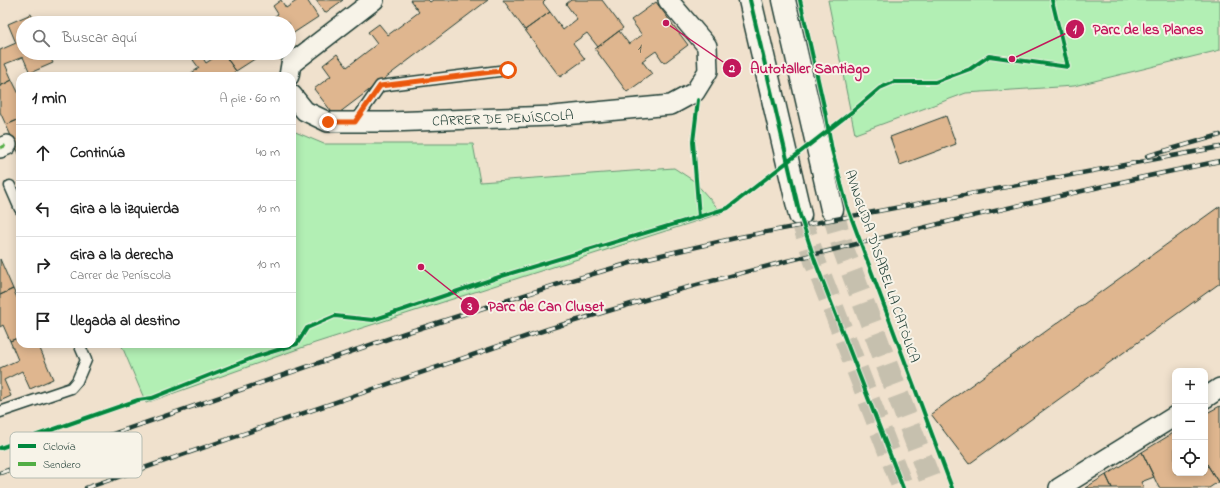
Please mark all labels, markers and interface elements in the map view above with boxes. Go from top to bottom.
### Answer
callout: Parc de les Planes [1065,15,1211,42]
search box [16,16,296,60]
text: Parc de les Planes [1093,19,1204,41]
text: 1 [1073,21,1077,39]
icon: search [30,27,52,49]
text: Buscar aquí [62,27,137,49]
house number: 1 [638,40,642,58]
callout: Autotaller Santiago [722,54,878,81]
text: Autotaller Santiago [750,58,870,82]
text: 2 [728,60,735,78]
route start [499,61,517,79]
text: 1 min [32,86,66,111]
text: A pie · 60 m [220,89,280,108]
street label: CARRER DE PENÍSCOLA [432,105,575,132]
route end [319,113,337,131]
icon: ahead [32,142,54,164]
text: Continúa [70,142,125,164]
text: 40 m [256,143,280,162]
street label: AVINGUDA D'ISABEL LA CATÒLICA [839,167,925,366]
icon: left [32,198,54,220]
text: Gira a la izquierda [70,198,179,220]
text: 10 m [257,199,280,218]
text: Gira a la derecha [70,244,173,266]
icon: right [32,254,54,276]
text: 10 m [257,255,280,274]
text: Carrer de Peníscola [70,266,171,285]
callout: Parc de Can Cluset [460,292,612,319]
text: Parc de Can Cluset [488,296,605,318]
text: 3 [467,298,473,316]
icon: arrive [32,310,54,332]
text: Llegada al destino [70,310,180,332]
map controls [1172,368,1208,476]
button: + [1172,368,1208,404]
button: − [1172,404,1208,440]
legend [10,432,142,478]
text: Ciclovía [43,439,76,455]
button: locate [1172,440,1208,476]
text: Sendero [43,457,81,473]

